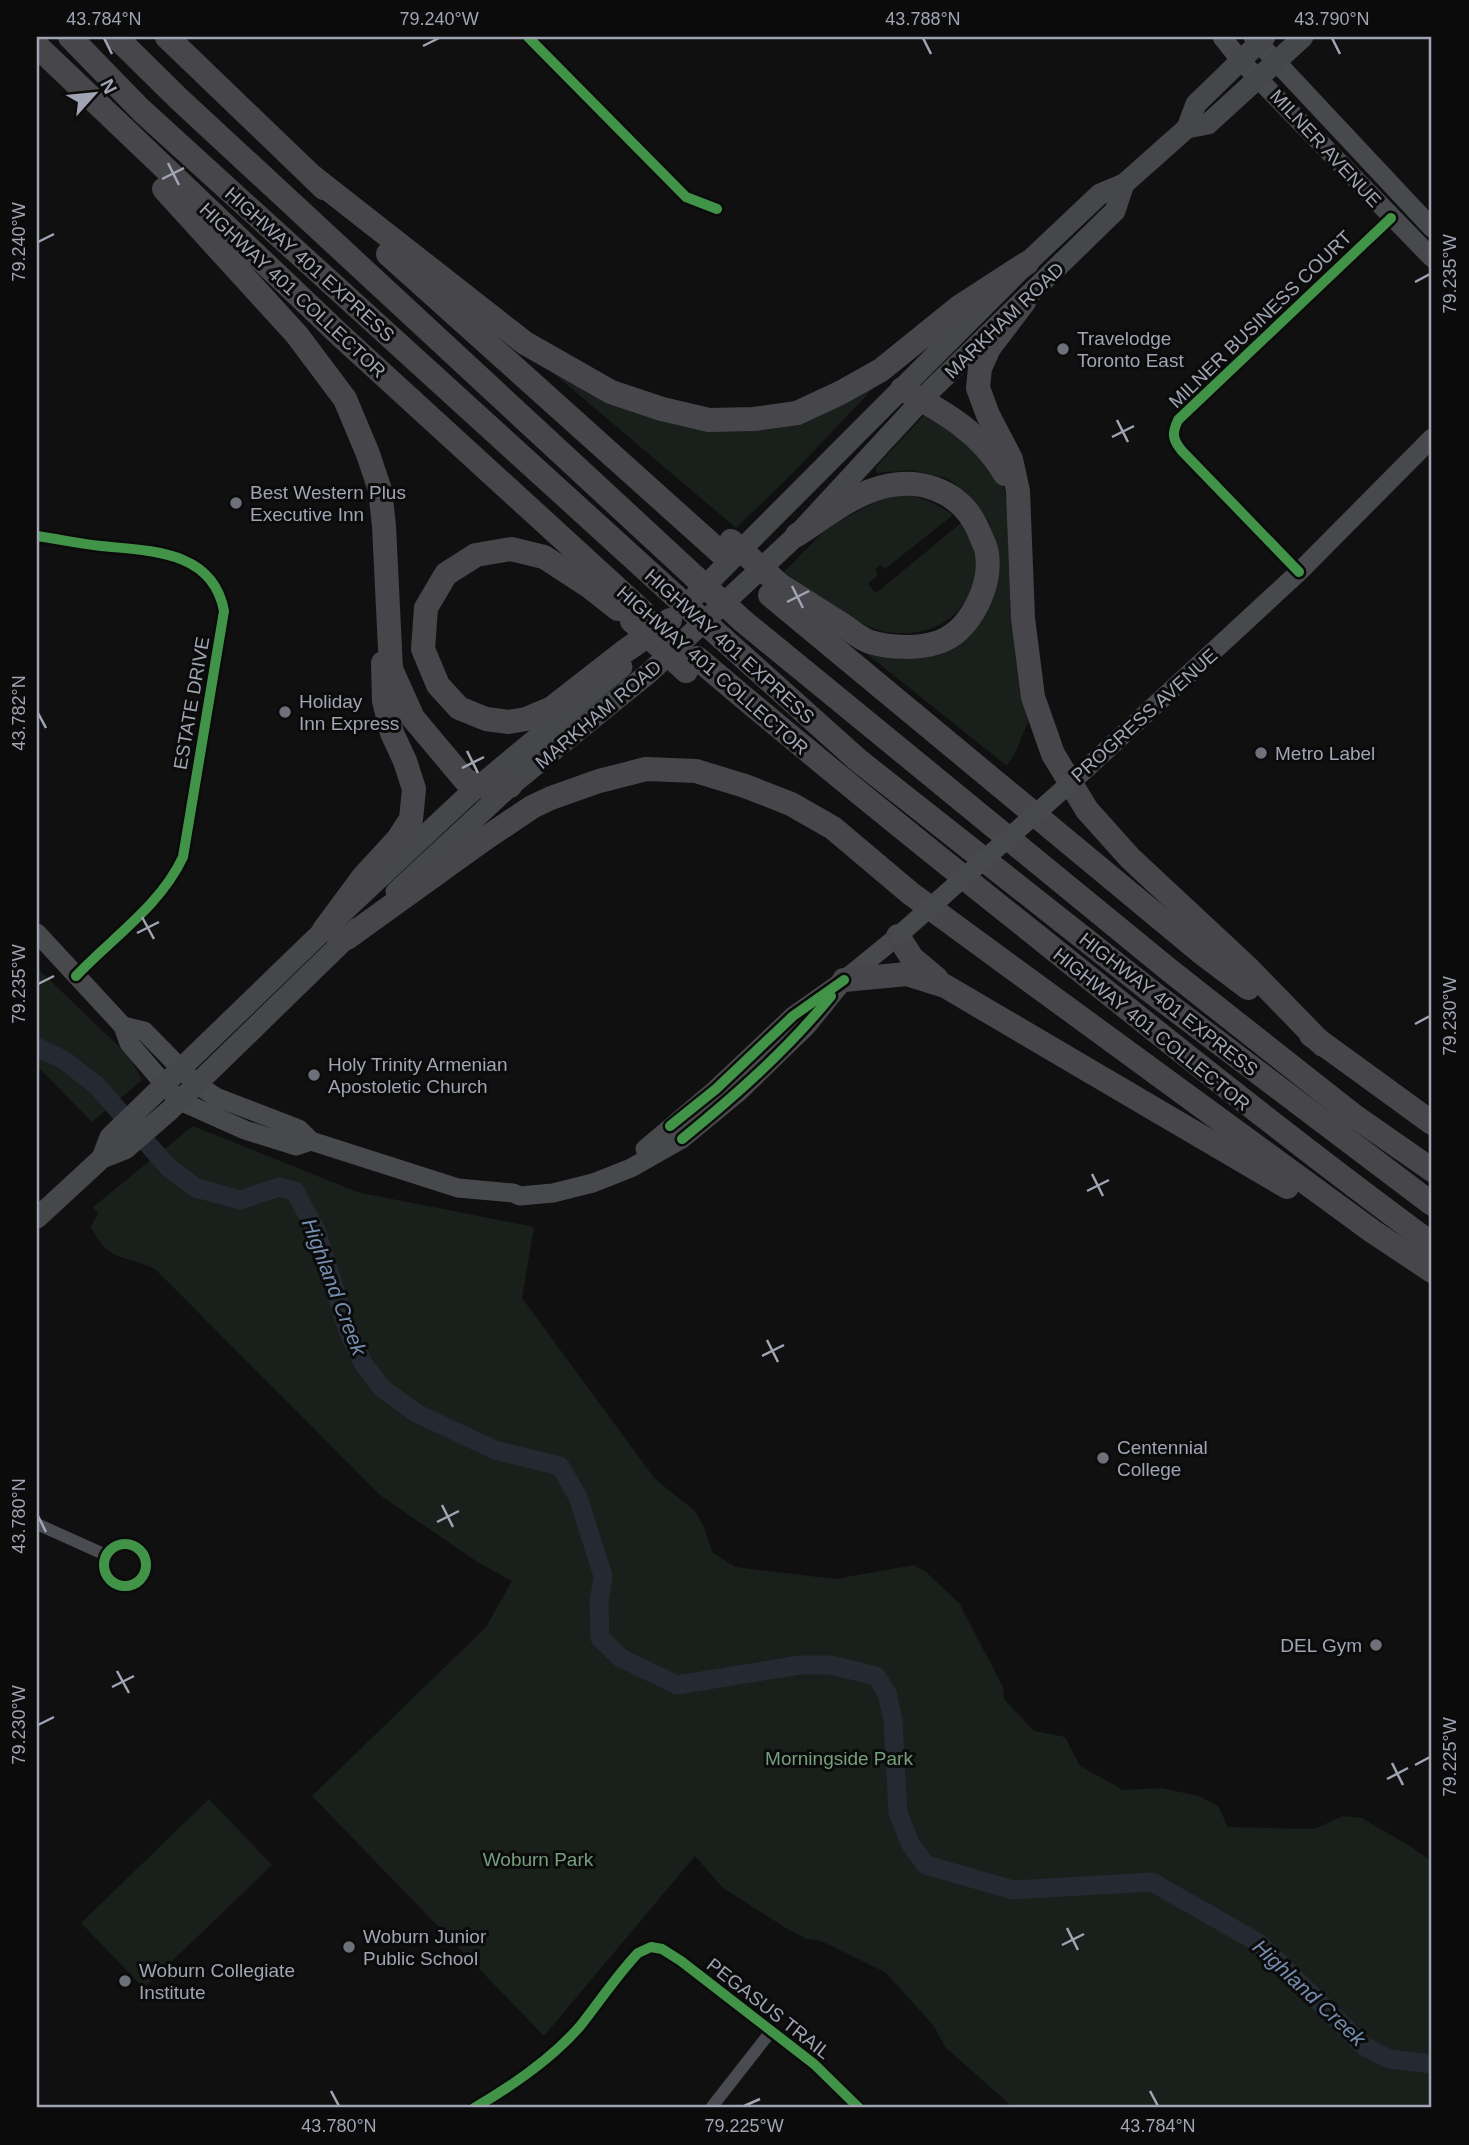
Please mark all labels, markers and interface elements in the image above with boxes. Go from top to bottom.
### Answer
text: 43.784°N [66,9,142,29]
text: 79.240°W [399,9,479,29]
text: 43.788°N [885,9,961,29]
text: 43.790°N [1294,9,1370,29]
north arrow [60,60,130,130]
text: N [96,76,121,97]
street label: MILNER AVENUE [1266,85,1385,211]
street label: HIGHWAY 401 EXPRESS [221,183,399,346]
street label: HIGHWAY 401 COLLECTOR [195,199,390,382]
text: 79.240°W [9,202,29,282]
street label: MILNER BUSINESS COURT [1165,226,1356,412]
text: 79.235°W [1440,234,1460,314]
street label: MARKHAM ROAD [940,258,1068,383]
place label: Travelodge Toronto East [1077,328,1184,371]
marker: Travelodge Toronto East [1055,341,1071,357]
place label: Best Western Plus Executive Inn [250,482,406,525]
marker: Best Western Plus Executive Inn [228,495,244,511]
street label: HIGHWAY 401 EXPRESS [641,565,819,728]
street label: HIGHWAY 401 COLLECTOR [613,582,813,759]
street label: ESTATE DRIVE [169,635,214,771]
street label: PROGRESS AVENUE [1067,644,1221,786]
street label: MARKHAM ROAD [531,656,665,773]
text: 43.782°N [9,675,29,751]
place label: Holiday Inn Express [299,691,399,734]
marker: Holiday Inn Express [277,704,293,720]
place label: Metro Label [1275,743,1375,764]
marker: Metro Label [1253,745,1269,761]
street label: HIGHWAY 401 EXPRESS [1075,928,1262,1080]
text: 79.235°W [9,944,29,1024]
street label: HIGHWAY 401 COLLECTOR [1049,944,1254,1115]
text: 79.230°W [1440,976,1460,1056]
place label: Holy Trinity Armenian Apostoletic Church [328,1054,508,1097]
marker: Holy Trinity Armenian Apostoletic Church [306,1067,322,1083]
water label: Highland Creek [298,1215,372,1360]
place label: Centennial College [1117,1437,1208,1480]
marker: Centennial College [1095,1450,1111,1466]
text: 43.780°N [9,1478,29,1554]
place label: DEL Gym [1280,1635,1362,1656]
marker: DEL Gym [1368,1637,1384,1653]
text: 79.230°W [9,1685,29,1765]
text: 79.225°W [1440,1717,1460,1797]
park label: Morningside Park [765,1748,913,1769]
park label: Woburn Park [483,1849,594,1870]
place label: Woburn Junior Public School [363,1926,487,1969]
water label: Highland Creek [1249,1935,1371,2051]
marker: Woburn Junior Public School [341,1939,357,1955]
street label: PEGASUS TRAIL [703,1954,835,2063]
place label: Woburn Collegiate Institute [139,1960,295,2003]
marker: Woburn Collegiate Institute [117,1973,133,1989]
text: 43.780°N [301,2116,377,2136]
text: 79.225°W [704,2116,784,2136]
text: 43.784°N [1120,2116,1196,2136]

